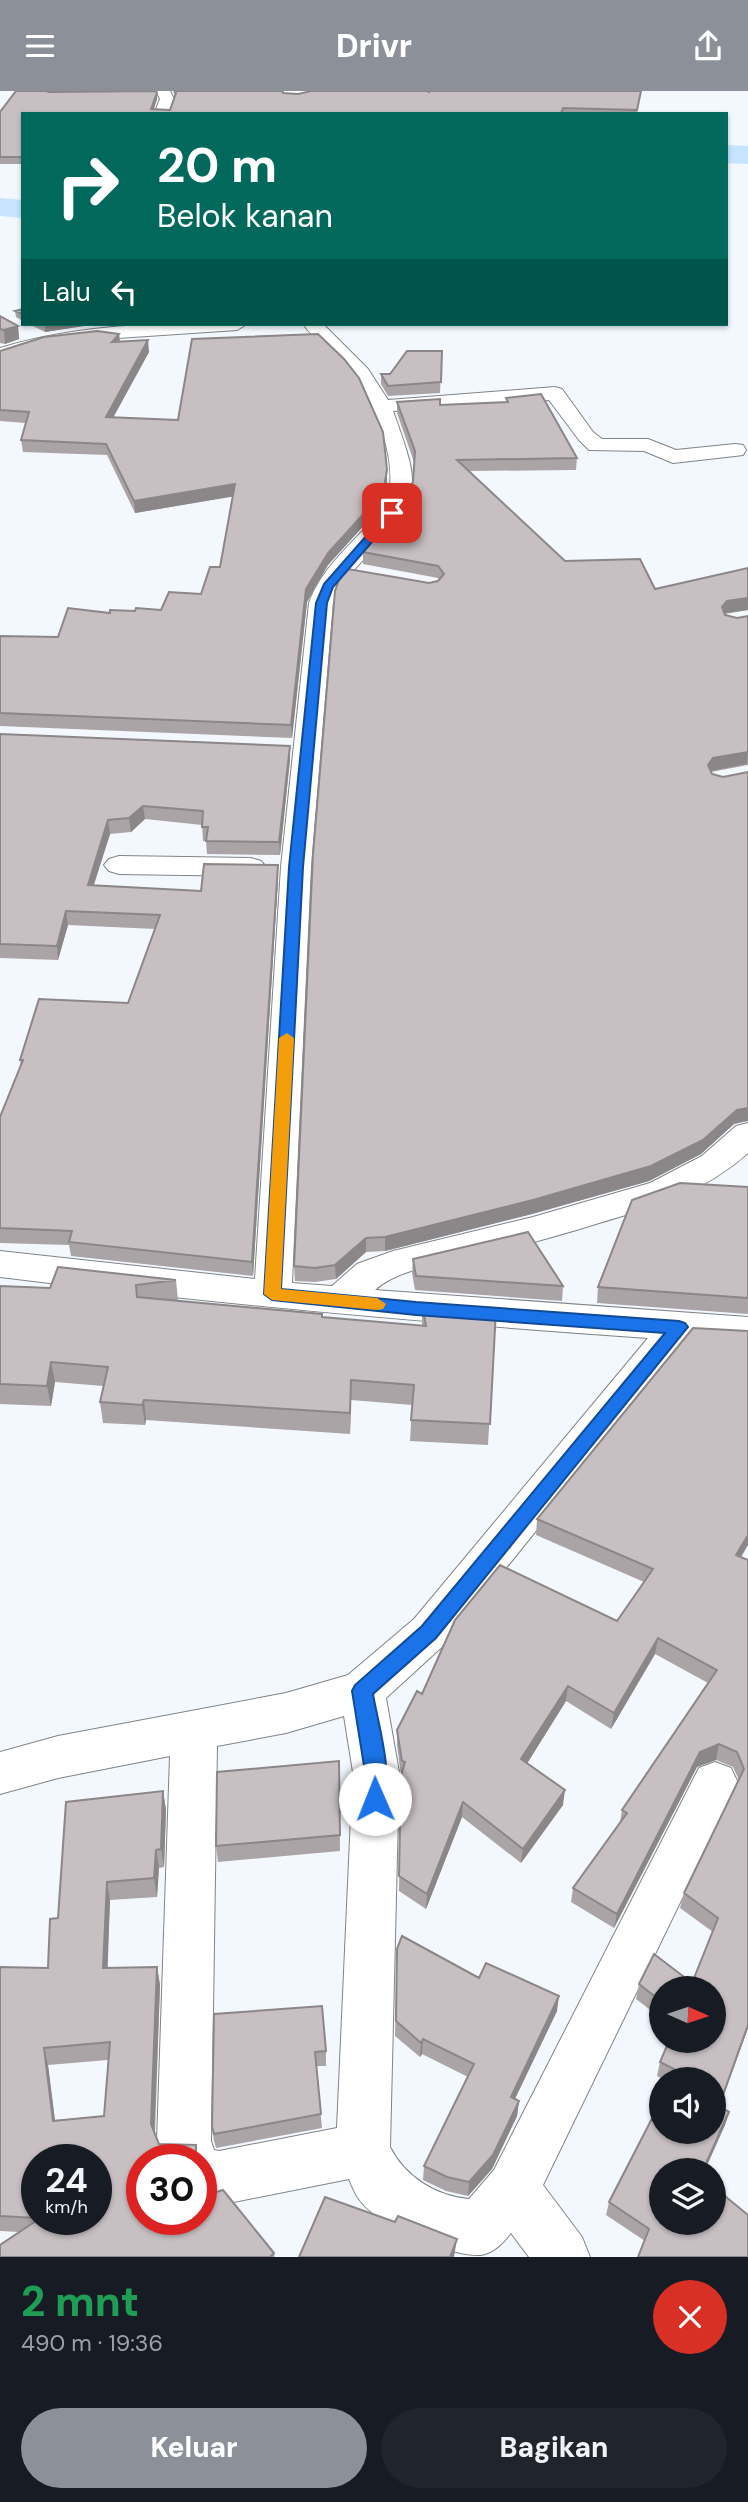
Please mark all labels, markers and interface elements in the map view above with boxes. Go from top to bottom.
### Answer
text: Drivr [336,25,412,67]
icon: menu [21,27,59,65]
icon: share [689,27,727,65]
text: 20 m [157,133,277,197]
icon: right [42,140,133,231]
text: Belok kanan [157,195,333,237]
icon: left [105,273,143,311]
text: Lalu [42,275,91,309]
pin [362,483,422,543]
icon: arrive [373,494,411,532]
position arrow [338,1762,412,1836]
north arrow [649,1976,726,2053]
map controls [649,1976,726,2235]
button: sound [649,2067,726,2144]
speed limit sign: 30 [126,2144,217,2235]
text: 24 [45,2157,88,2203]
button: layers [649,2158,726,2235]
text: km/h [45,2195,88,2219]
text: 2 mnt [21,2274,139,2329]
button: close [653,2280,727,2354]
text: 490 m · 19:36 [21,2328,163,2358]
button: Keluar [21,2408,367,2488]
button: Bagikan [381,2408,727,2488]

